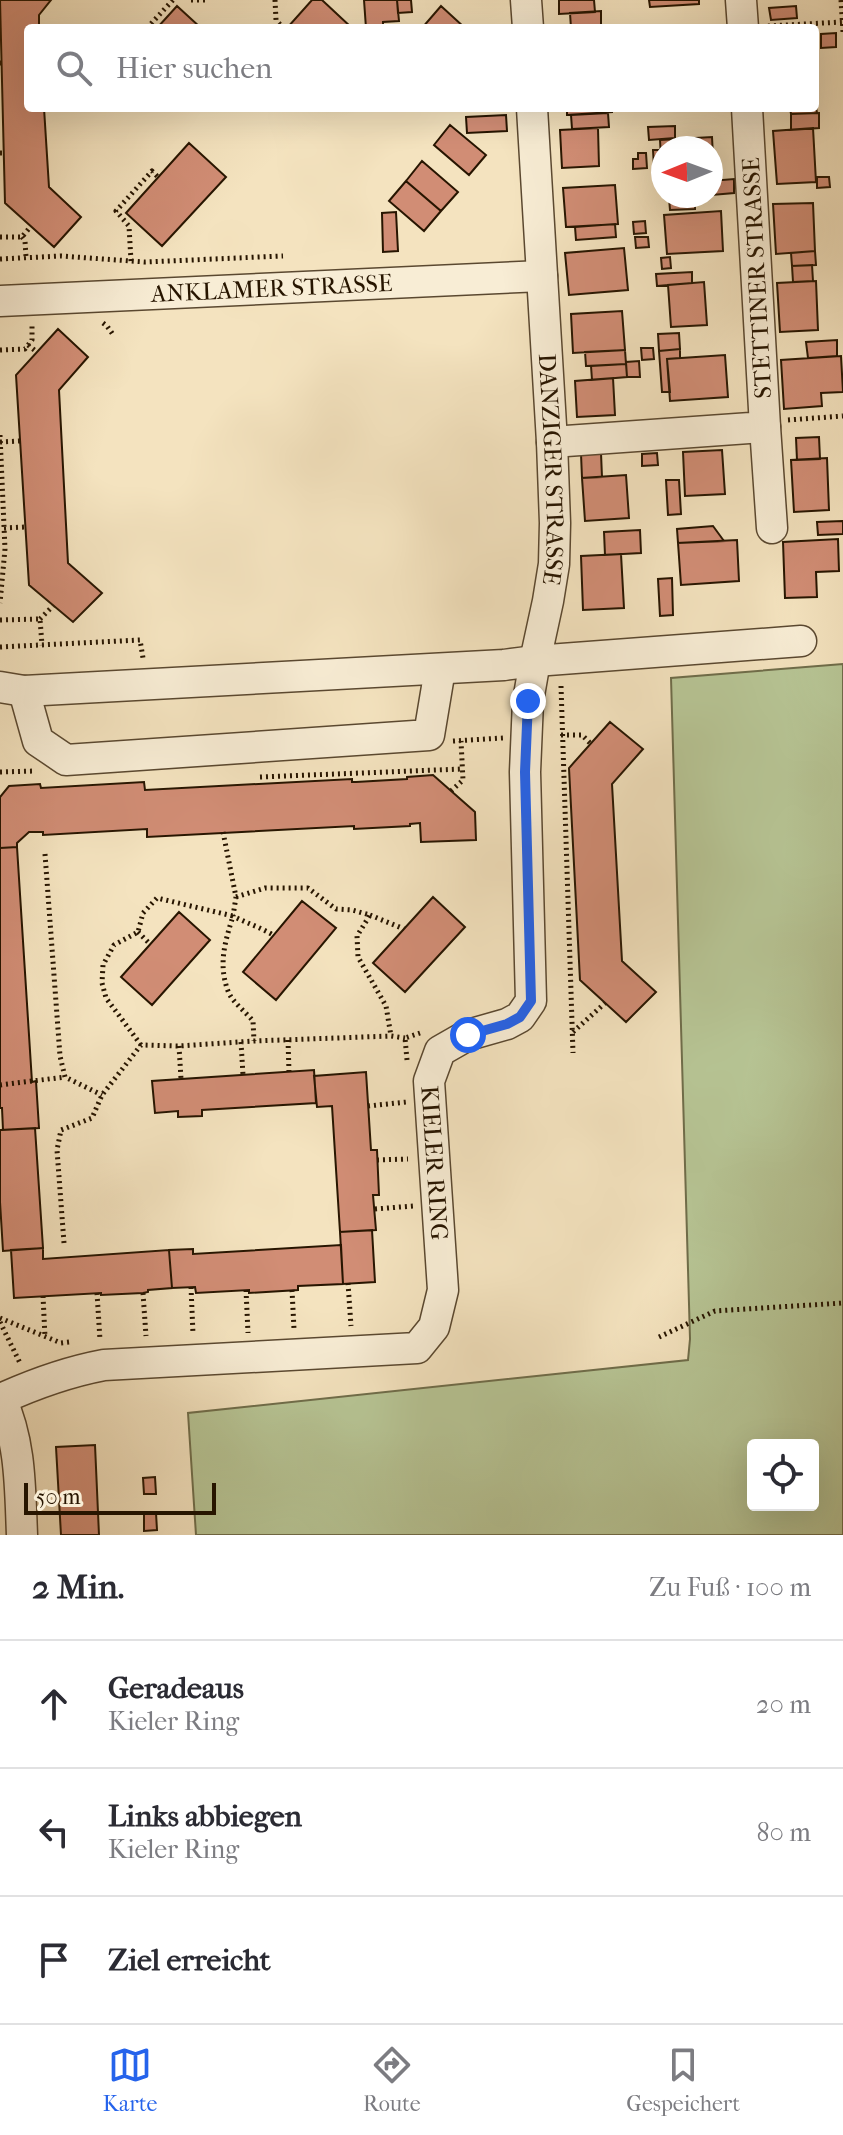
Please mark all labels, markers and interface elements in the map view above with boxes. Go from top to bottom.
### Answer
search box [24,24,819,112]
icon: search [52,46,96,90]
text: Hier suchen [116,51,272,86]
north arrow [651,136,723,208]
street label: STETTINER STRASSE [737,156,777,400]
street label: ANKLAMER STRASSE [149,269,393,308]
street label: DANZIGER STRASSE [533,353,569,587]
route end [510,683,546,719]
route start [450,1017,486,1053]
street label: KIELER RING [415,1085,454,1241]
map controls [747,1439,819,1511]
button: locate [747,1439,819,1511]
scale bar [24,1479,216,1515]
text: 50 m [36,1484,81,1510]
text: 2 Min. [32,1567,124,1607]
text: Zu Fuß · 100 m [649,1572,811,1603]
text: Geradeaus [108,1671,244,1706]
icon: ahead [32,1682,76,1726]
text: 20 m [756,1689,811,1720]
text: Kieler Ring [108,1706,239,1737]
text: Links abbiegen [108,1799,302,1834]
icon: left [32,1810,76,1854]
text: 80 m [756,1817,811,1848]
text: Kieler Ring [108,1834,239,1865]
icon: arrive [32,1938,76,1982]
text: Ziel erreicht [108,1943,270,1978]
tab: Karte [103,2043,157,2117]
tab: Route [363,2043,421,2117]
tab: Gespeichert [626,2043,740,2117]

